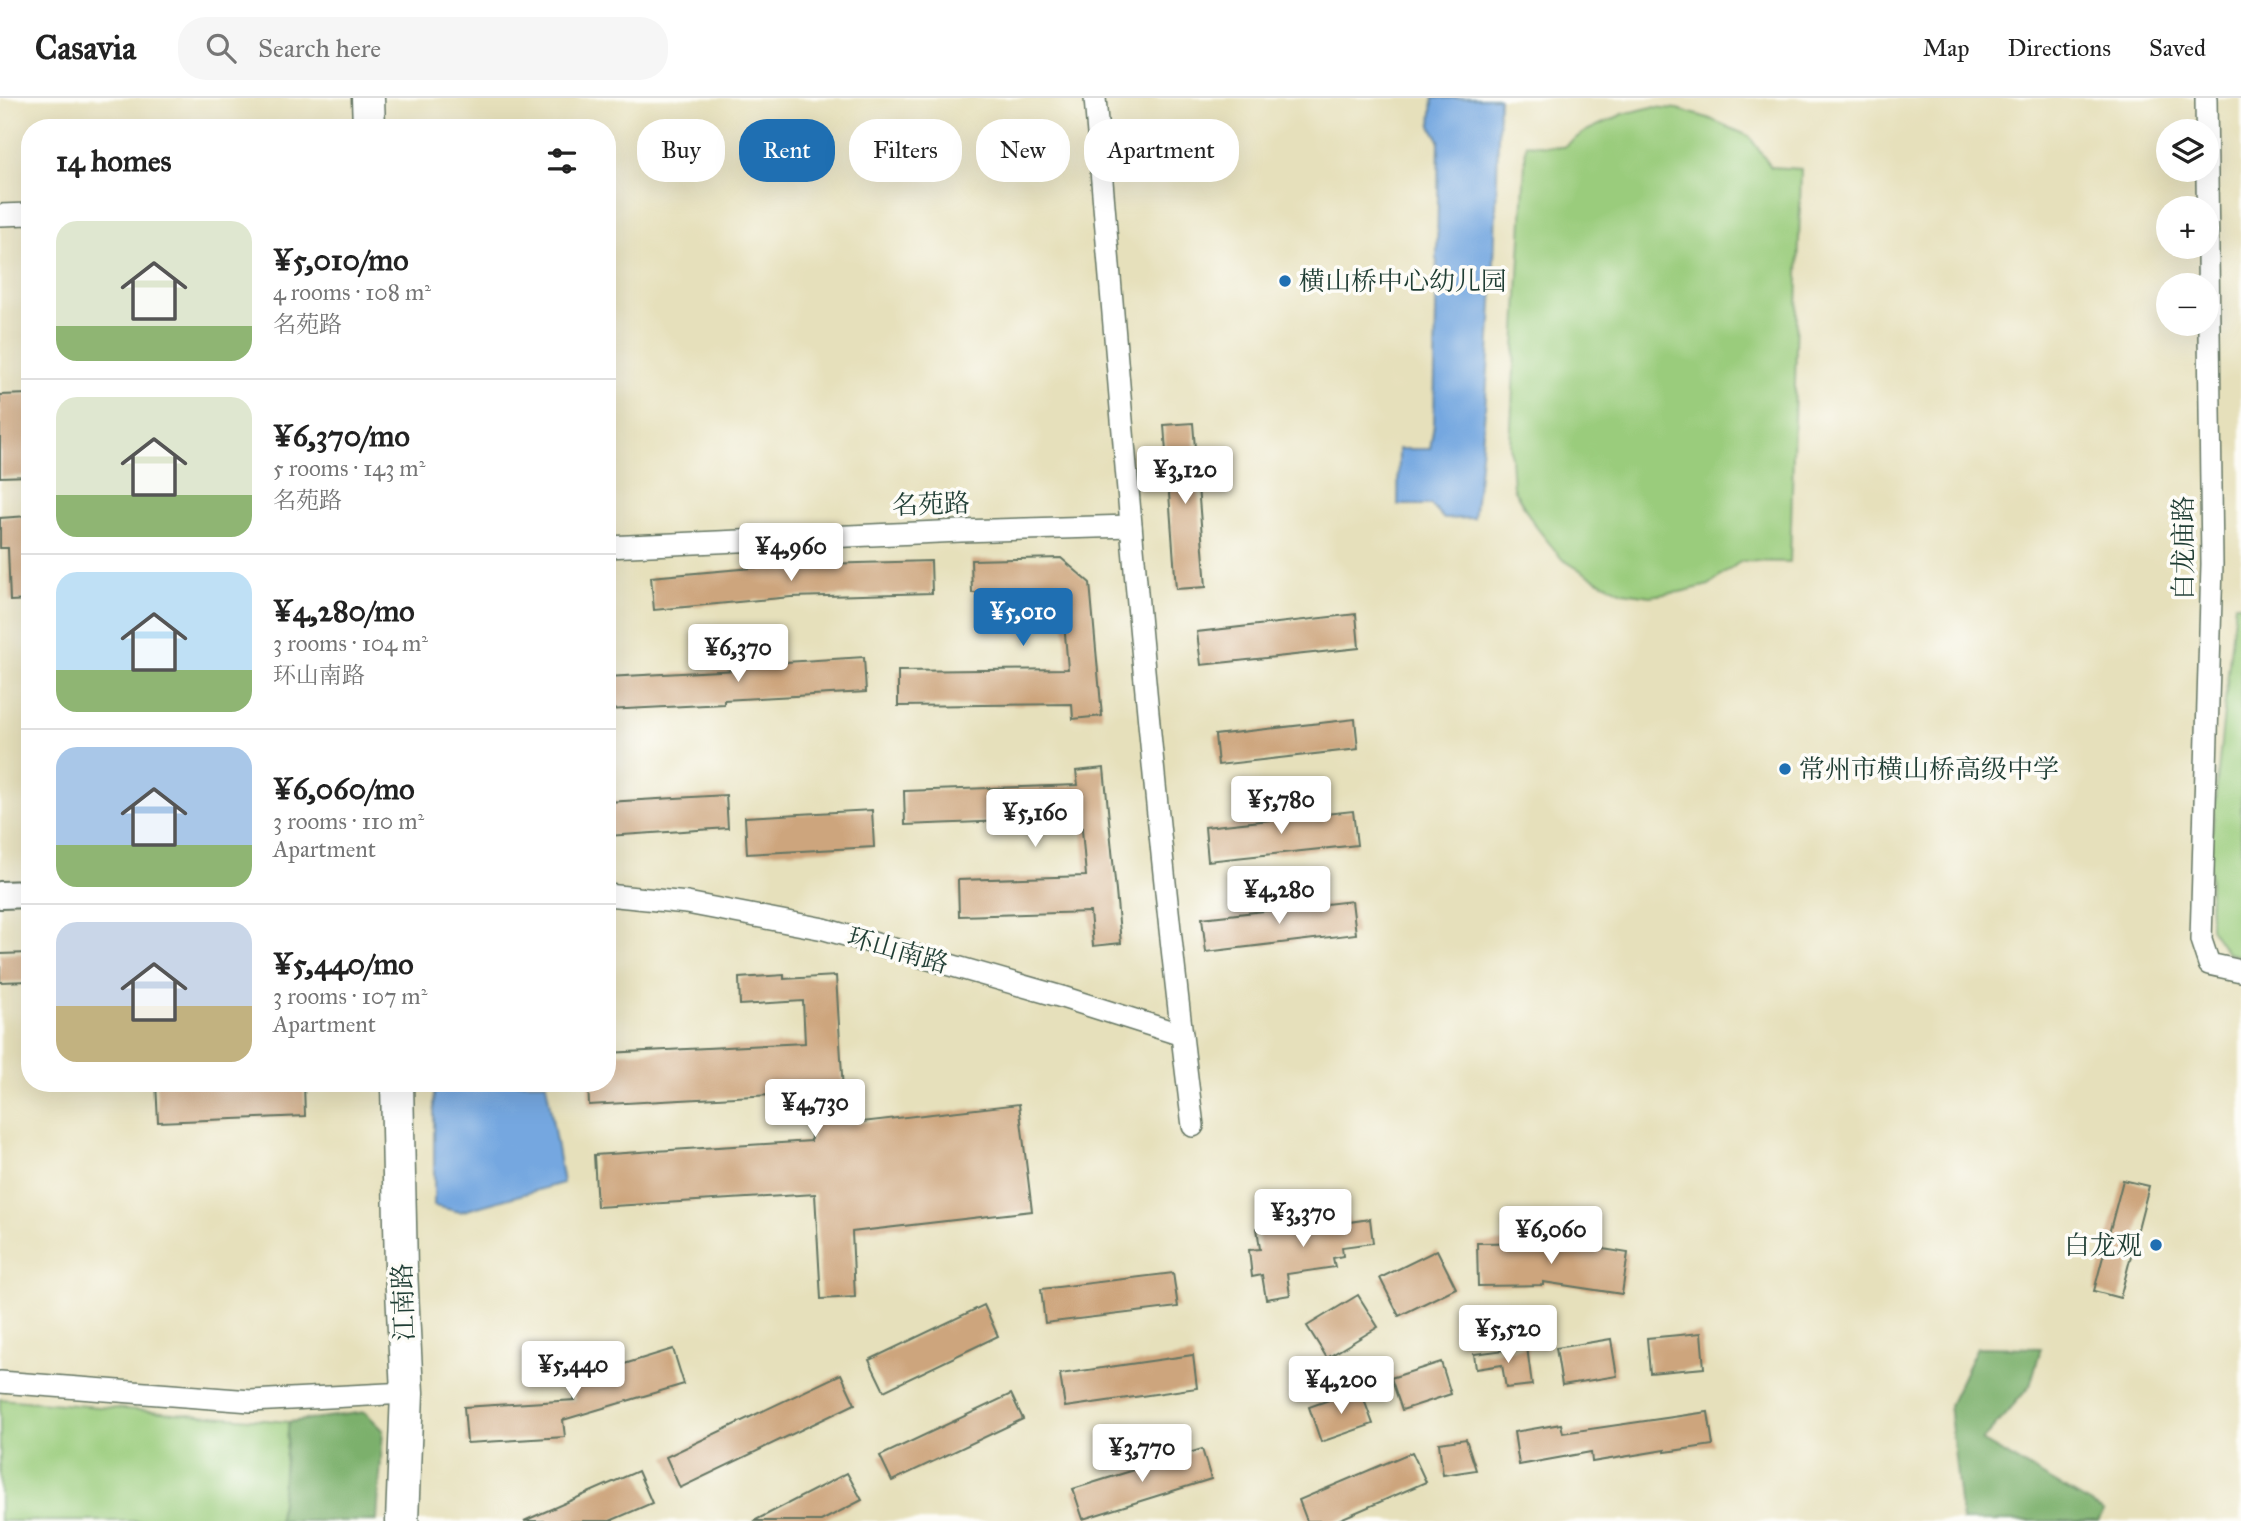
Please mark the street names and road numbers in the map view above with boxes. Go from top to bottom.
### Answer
street label: 名苑路 [891,487,971,521]
street label: 白龙庙路 [2167,496,2199,600]
street label: 环山南路 [844,920,952,980]
street label: 江南路 [386,1262,420,1342]

